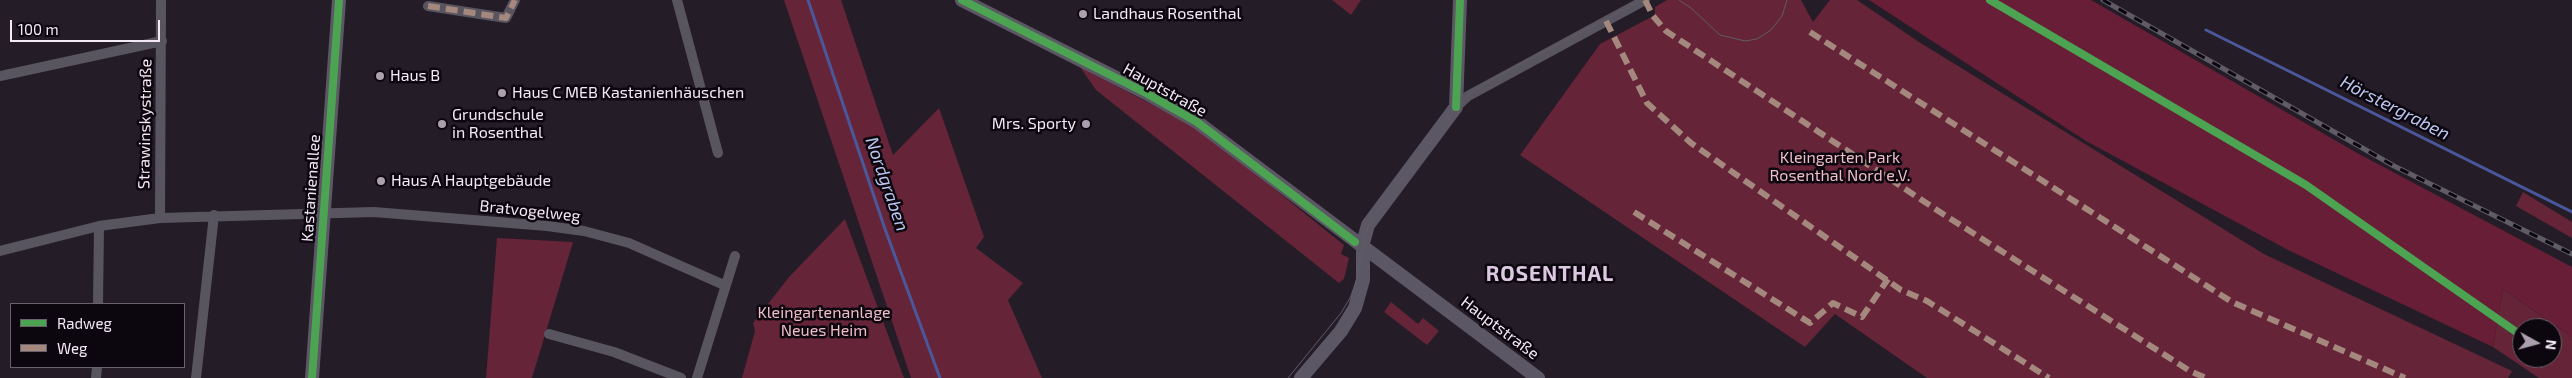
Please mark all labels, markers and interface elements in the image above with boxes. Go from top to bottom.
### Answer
place label: Landhaus Rosenthal [1093,4,1241,24]
marker: Landhaus Rosenthal [1077,8,1089,20]
scale bar [12,10,162,42]
text: 100 m [18,20,59,38]
street label: Strawinskystraße [134,59,156,189]
street label: Hauptstraße [1120,59,1210,121]
place label: Haus B [390,66,440,86]
marker: Haus B [374,70,386,82]
water label: Hörstergraben [2337,71,2453,145]
place label: Haus C MEB Kastanienhäuschen [512,83,744,103]
marker: Haus C MEB Kastanienhäuschen [496,87,508,99]
place label: Grundschule in Rosenthal [452,105,544,143]
place label: Mrs. Sporty [992,114,1076,134]
marker: Grundschule in Rosenthal [436,118,448,130]
marker: Mrs. Sporty [1080,118,1092,130]
street label: Kastanienallee [298,134,324,242]
water label: Nordgraben [861,134,913,234]
park label: Kleingarten Park Rosenthal Nord e.V. [1770,148,1910,186]
place label: Haus A Hauptgebäude [391,171,551,191]
marker: Haus A Hauptgebäude [375,175,387,187]
street label: Bratvogelweg [479,196,581,226]
district label: ROSENTHAL [1485,261,1615,287]
street label: Hauptstraße [1457,292,1543,364]
legend [10,303,185,368]
park label: Kleingartenanlage Neues Heim [757,303,891,341]
text: Radweg [57,314,112,332]
north arrow [2512,318,2562,368]
text: Weg [57,339,87,357]
text: N [2542,339,2560,351]

